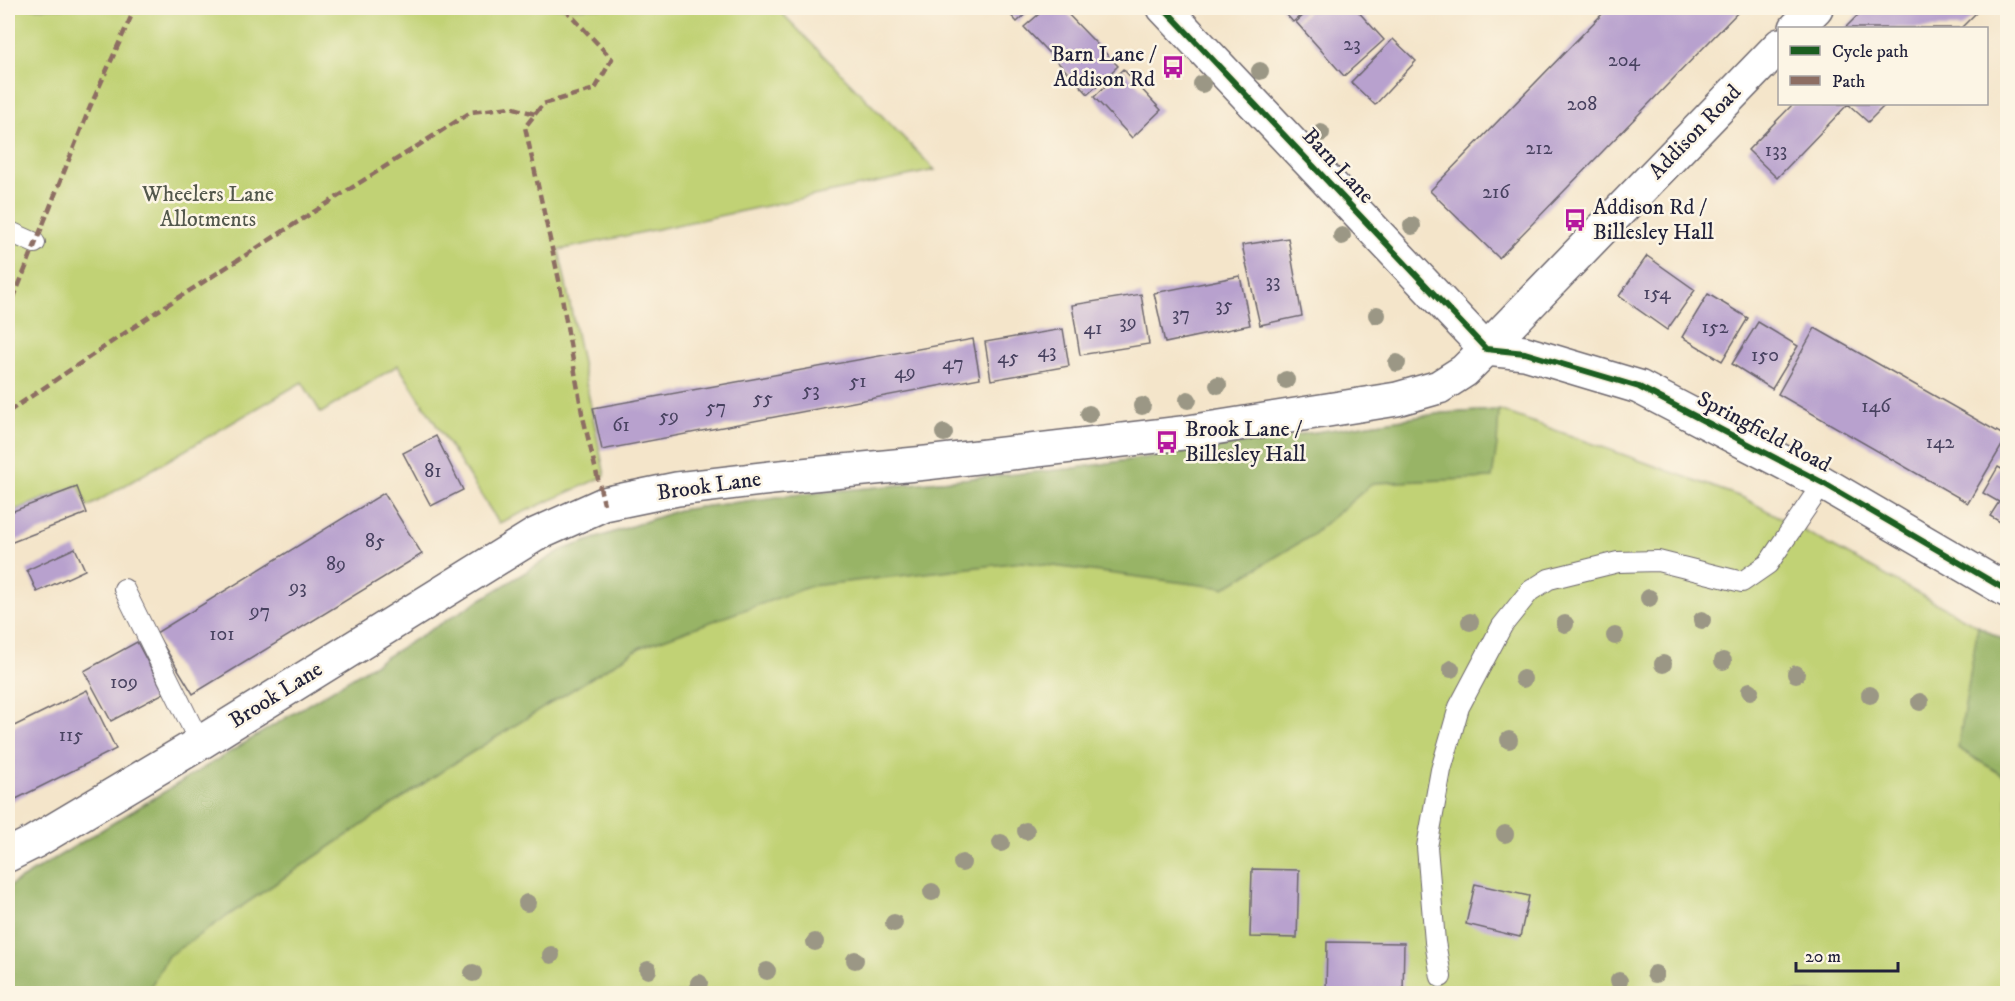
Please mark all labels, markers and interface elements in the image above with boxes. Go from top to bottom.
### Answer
legend [1778,27,1988,105]
house number: 23 [1343,32,1361,57]
place label: Barn Lane / Addison Rd [1051,41,1157,93]
text: Cycle path [1832,41,1909,63]
house number: 204 [1608,48,1641,73]
bus stop icon: Barn Lane / Addison Rd [1160,54,1186,80]
text: Path [1832,71,1866,93]
street label: Addison Road [1643,79,1747,185]
house number: 208 [1567,92,1597,117]
street label: Barn Lane [1296,123,1380,209]
house number: 212 [1526,136,1553,161]
house number: 133 [1765,138,1787,163]
house number: 216 [1482,180,1510,205]
park label: Wheelers Lane Allotments [141,181,274,233]
place label: Addison Rd / Billesley Hall [1593,194,1714,246]
bus stop icon: Addison Rd / Billesley Hall [1562,207,1588,233]
house number: 33 [1266,269,1280,294]
house number: 154 [1643,281,1671,306]
house number: 35 [1215,293,1233,318]
house number: 37 [1172,302,1190,327]
house number: 39 [1119,310,1137,335]
house number: 152 [1702,315,1729,340]
house number: 41 [1084,316,1102,341]
house number: 43 [1038,339,1056,364]
house number: 150 [1751,343,1779,368]
house number: 45 [997,345,1019,370]
house number: 47 [942,351,964,376]
house number: 49 [894,360,916,385]
house number: 51 [849,369,867,394]
house number: 53 [802,378,820,403]
street label: Springfield Road [1692,385,1836,479]
house number: 55 [753,386,773,411]
house number: 146 [1861,394,1891,419]
house number: 57 [706,395,726,420]
house number: 59 [659,404,679,429]
house number: 61 [612,413,630,438]
place label: Brook Lane / Billesley Hall [1185,416,1306,468]
bus stop icon: Brook Lane / Billesley Hall [1154,429,1180,455]
house number: 142 [1926,430,1955,455]
house number: 81 [424,459,442,484]
street label: Brook Lane [655,465,763,507]
house number: 85 [365,529,385,554]
house number: 89 [326,552,346,577]
house number: 93 [288,575,307,600]
house number: 97 [249,599,270,624]
house number: 101 [209,622,235,647]
street label: Brook Lane [224,656,328,734]
house number: 109 [110,670,138,695]
house number: 115 [59,723,83,748]
scale bar [1796,935,1898,973]
text: 20 m [1805,946,1841,968]

